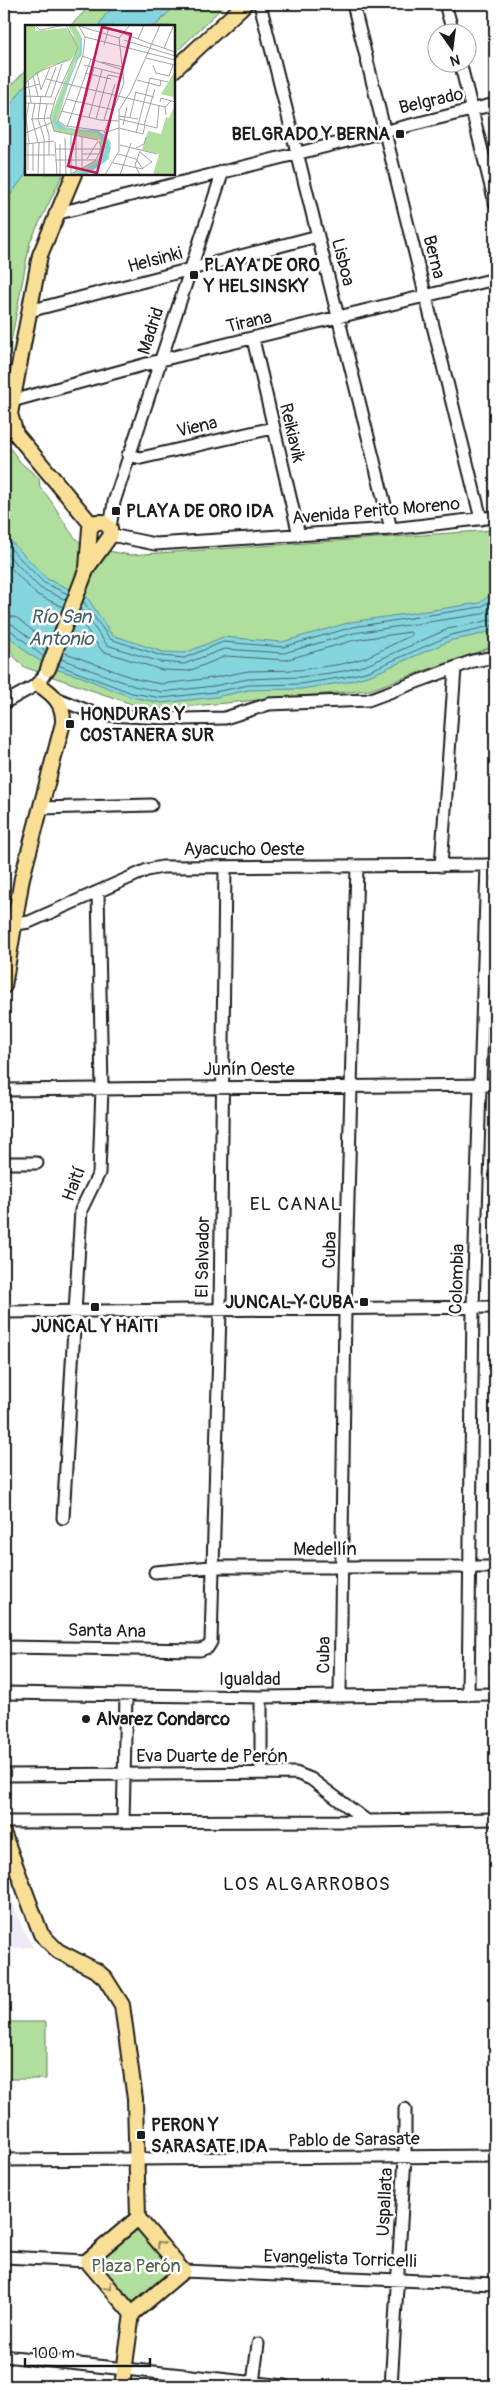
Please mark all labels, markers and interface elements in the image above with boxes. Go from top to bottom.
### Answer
north arrow [426,22,476,72]
inset map [25,25,175,175]
text: N [448,51,462,70]
street label: Belgrado [397,82,466,120]
place label: BELGRADO Y BERNA [231,123,390,146]
marker: BELGRADO Y BERNA [394,128,406,140]
street label: Berna [418,233,450,281]
street label: Lisboa [326,236,360,288]
street label: Helsinki [125,242,185,278]
place label: PLAYA DE ORO Y HELSINSKY [203,254,320,298]
marker: PLAYA DE ORO Y HELSINSKY [188,269,200,281]
street label: Madrid [133,304,169,358]
street label: Tirana [224,306,274,338]
street label: Reikiavik [274,401,310,465]
street label: Viena [174,411,220,443]
street label: Avenida Perito Moreno [291,492,461,530]
place label: PLAYA DE ORO IDA [126,500,274,523]
marker: PLAYA DE ORO IDA [110,505,122,517]
water label: Río San Antonio [29,605,95,651]
place label: HONDURAS Y COSTANERA SUR [80,703,214,747]
marker: HONDURAS Y COSTANERA SUR [64,718,76,730]
street label: Ayacucho Oeste [184,838,305,861]
street label: Junín Oeste [203,1058,295,1081]
street label: Haití [57,1163,91,1205]
district label: EL CANAL [250,1192,342,1216]
street label: El Salvador [191,1215,215,1298]
street label: Cuba [318,1231,342,1269]
street label: Colombia [444,1243,470,1315]
place label: JUNCAL Y CUBA [225,1291,354,1314]
marker: JUNCAL Y CUBA [358,1296,370,1308]
marker: JUNCAL Y HAITI [89,1301,101,1313]
place label: JUNCAL Y HAITI [31,1315,159,1338]
street label: Medellín [293,1538,357,1561]
street label: Santa Ana [68,1619,146,1643]
street label: Cuba [312,1636,336,1674]
street label: Igualdad [219,1668,281,1691]
place label: Alvarez Condarco [96,1708,230,1731]
marker: Alvarez Condarco [80,1713,92,1725]
street label: Eva Duarte de Perón [136,1745,288,1768]
district label: LOS ALGARROBOS [223,1872,391,1896]
place label: PERON Y SARASATE IDA [151,2114,268,2158]
street label: Pablo de Sarasate [288,2127,420,2153]
marker: PERON Y SARASATE IDA [135,2129,147,2141]
street label: Uspallata [372,2167,398,2237]
one-way arrow [157,2241,166,2250]
street label: Evangelista Torricelli [263,2245,417,2273]
park label: Plaza Perón [91,2255,181,2278]
one-way arrow [104,2282,113,2291]
scale bar [25,2335,150,2367]
text: 100 m [32,2344,75,2363]

